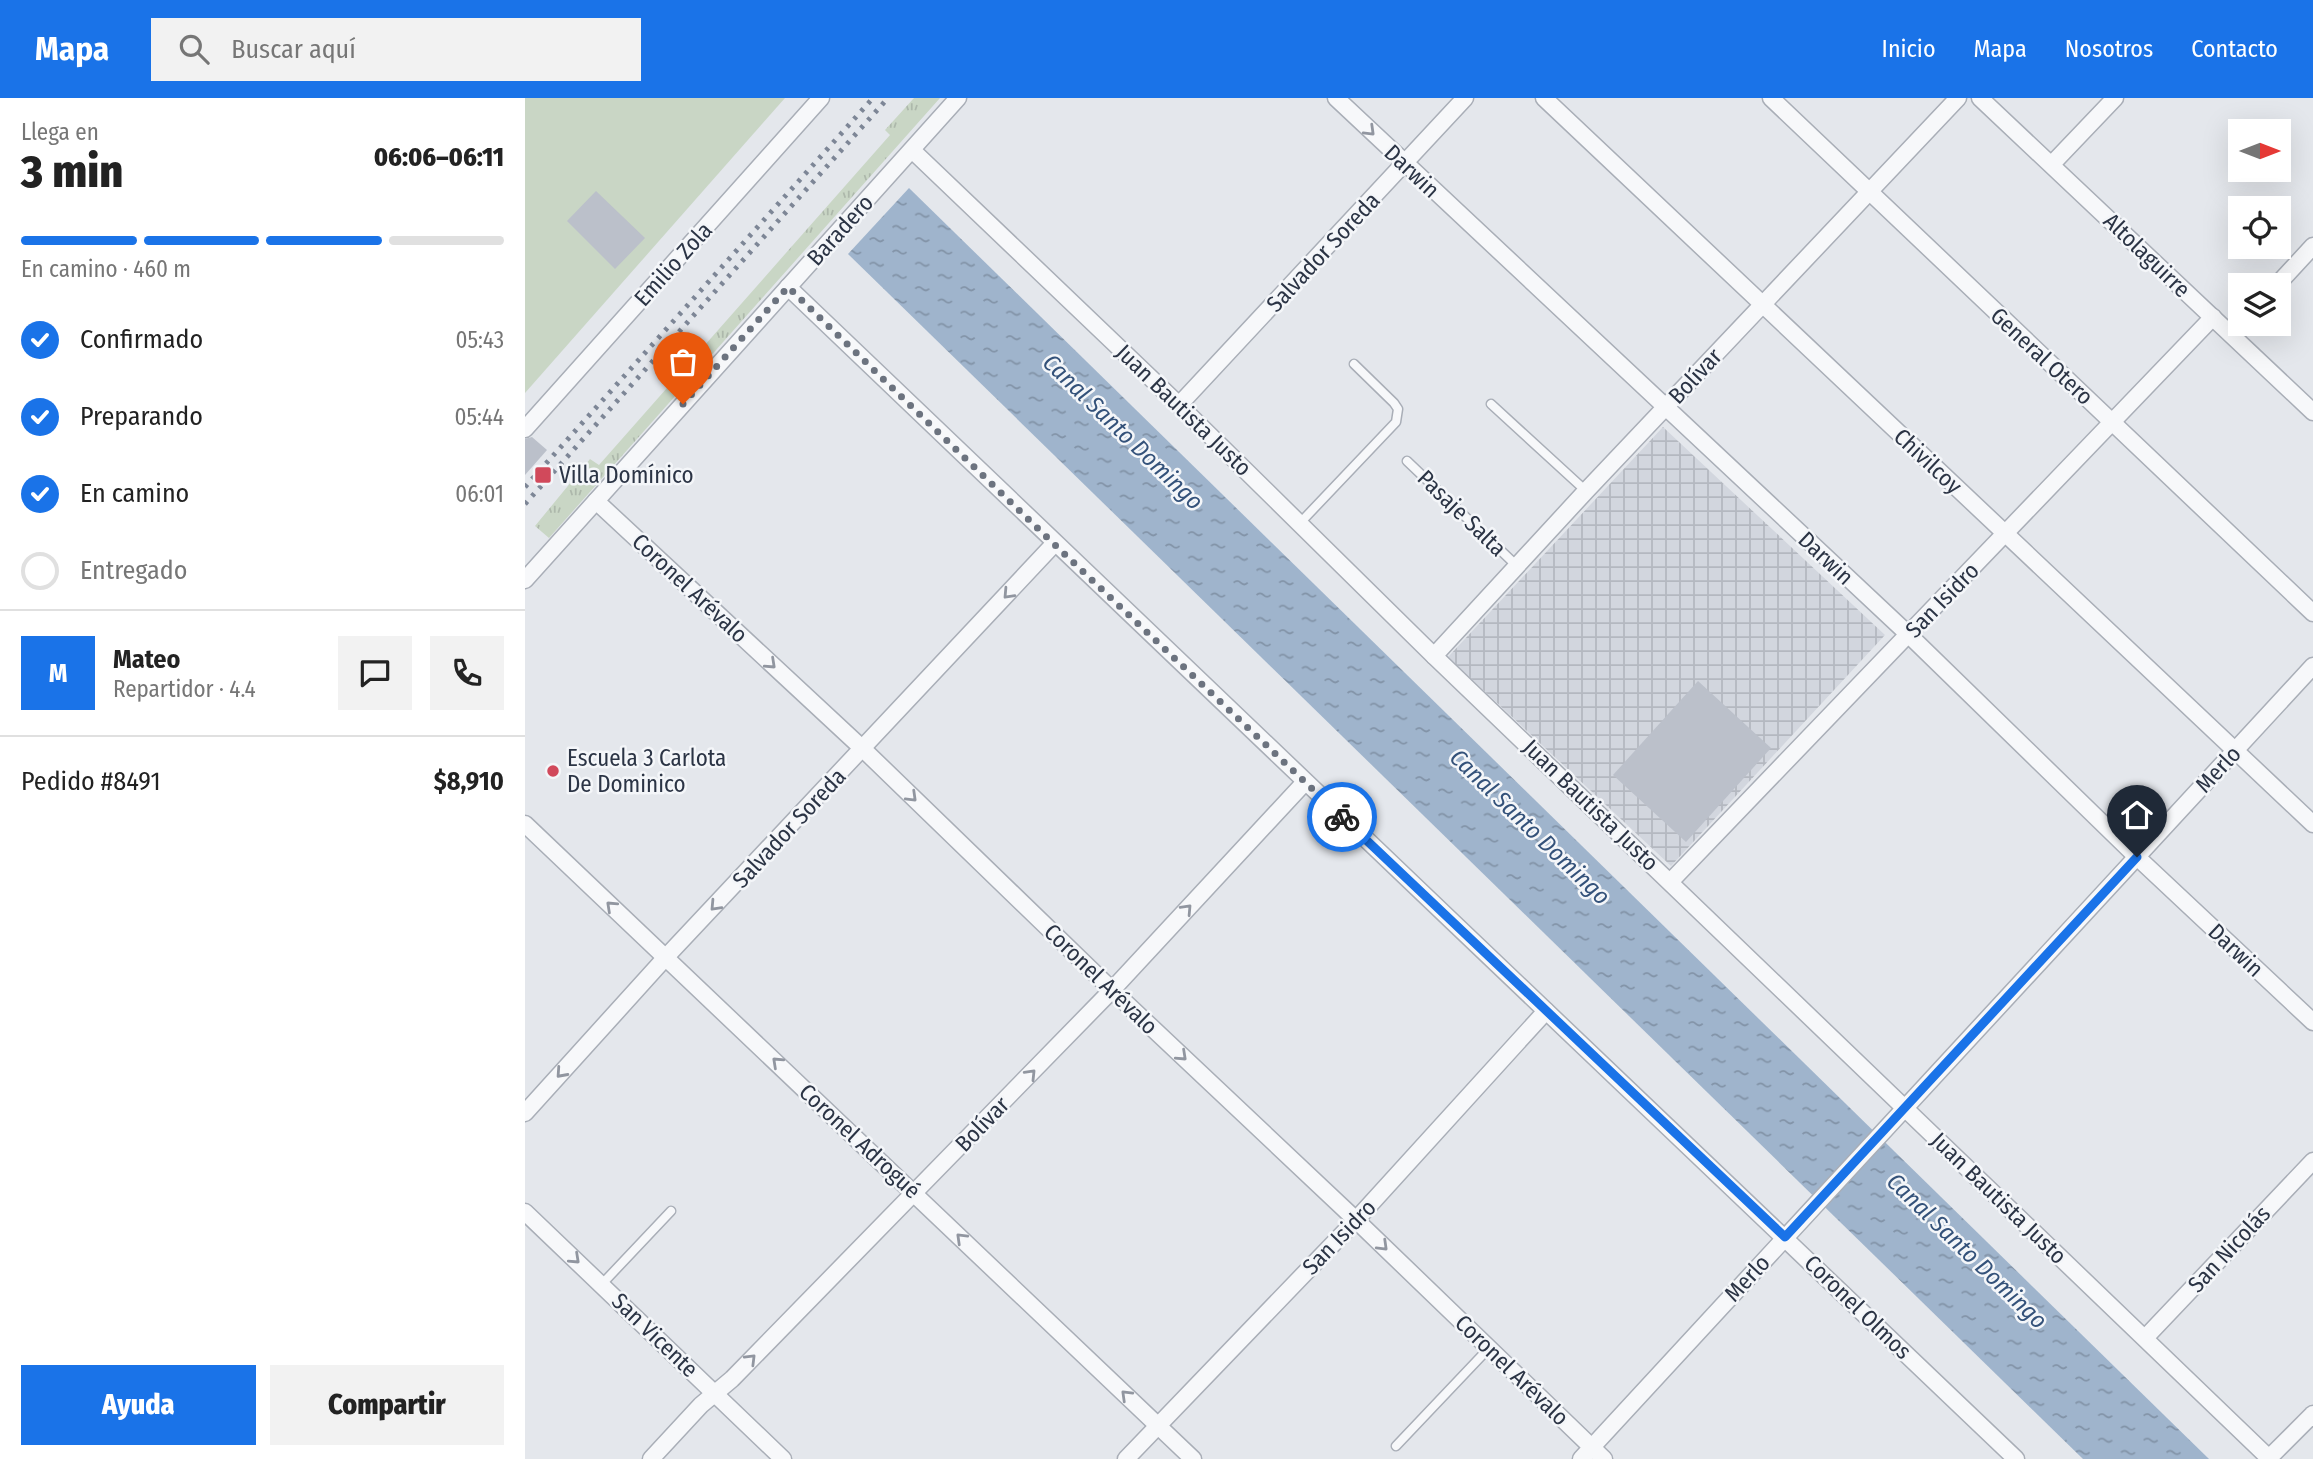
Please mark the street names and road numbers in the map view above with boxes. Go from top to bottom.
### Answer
street label: Darwin [1379,138,1445,204]
street label: Salvador Soreda [1261,186,1385,318]
street label: Baradero [801,189,879,271]
street label: Altolaguirre [2098,207,2196,303]
street label: Emilio Zola [628,216,718,312]
street label: General Otero [1985,301,2099,411]
street label: Juan Bautista Justo [1110,338,1258,482]
street label: Bolívar [1662,342,1728,410]
street label: Chivilcoy [1888,422,1968,500]
street label: Pasaje Salta [1412,464,1512,562]
street label: Darwin [1793,525,1859,591]
street label: Coronel Arévalo [627,527,753,649]
street label: San Isidro [1899,557,1985,643]
street label: Juan Bautista Justo [1517,733,1665,877]
street label: Merlo [2189,740,2247,798]
street label: Salvador Soreda [727,762,851,894]
street label: Darwin [2203,917,2269,983]
street label: Coronel Arévalo [1038,918,1164,1040]
street label: Coronel Adrogué [794,1078,926,1204]
street label: Bolívar [949,1091,1015,1157]
street label: Juan Bautista Justo [1925,1126,2073,1270]
street label: San Isidro [1296,1194,1382,1280]
street label: San Nicolás [2182,1200,2276,1298]
street label: Merlo [1718,1249,1776,1307]
street label: Coronel Olmos [1799,1249,1917,1365]
street label: San Vicente [606,1287,704,1383]
street label: Coronel Arévalo [1449,1309,1575,1431]

